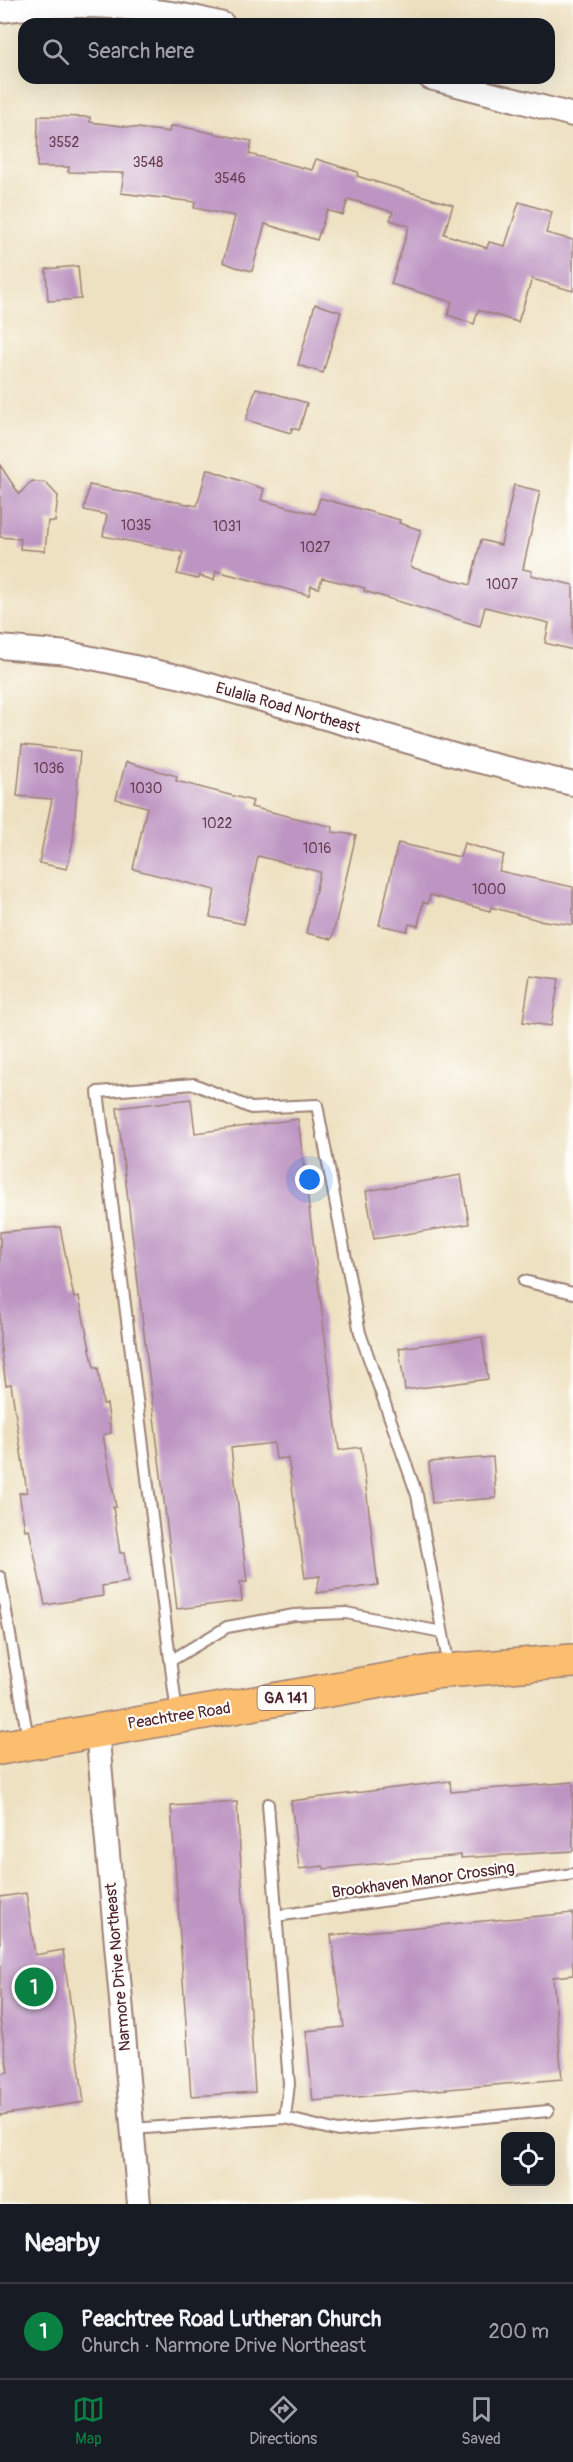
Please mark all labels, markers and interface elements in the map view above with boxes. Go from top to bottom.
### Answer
search box [18,18,555,84]
icon: search [39,35,72,68]
text: Search here [87,37,194,65]
house number: 3552 [49,134,80,151]
house number: 3548 [133,154,163,171]
house number: 3546 [214,170,246,187]
house number: 1035 [121,517,151,534]
house number: 1031 [213,518,241,535]
house number: 1027 [300,539,331,556]
house number: 1007 [486,576,519,593]
street label: Eulalia Road Northeast [213,678,363,738]
house number: 1036 [34,760,65,777]
house number: 1030 [130,780,162,797]
house number: 1022 [202,815,233,832]
house number: 1016 [303,840,331,857]
house number: 1000 [472,881,506,898]
your location [295,1165,324,1194]
road number: GA 141 [258,1686,314,1710]
street label: Peachtree Road [126,1698,232,1734]
street label: Brookhaven Manor Crossing [330,1857,516,1903]
street label: Narmore Drive Northeast [101,1881,135,2052]
pin: 1 [15,1964,54,2010]
map controls [501,2132,555,2186]
button: locate [501,2132,555,2186]
text: Nearby [24,2227,100,2259]
text: Peachtree Road Lutheran Church [81,2305,381,2333]
text: 1 [40,2319,47,2344]
text: 200 m [488,2319,549,2344]
text: Church · Narmore Drive Northeast [81,2333,366,2358]
tab: Map [72,2393,105,2449]
tab: Directions [249,2393,317,2449]
tab: Saved [461,2393,501,2449]

